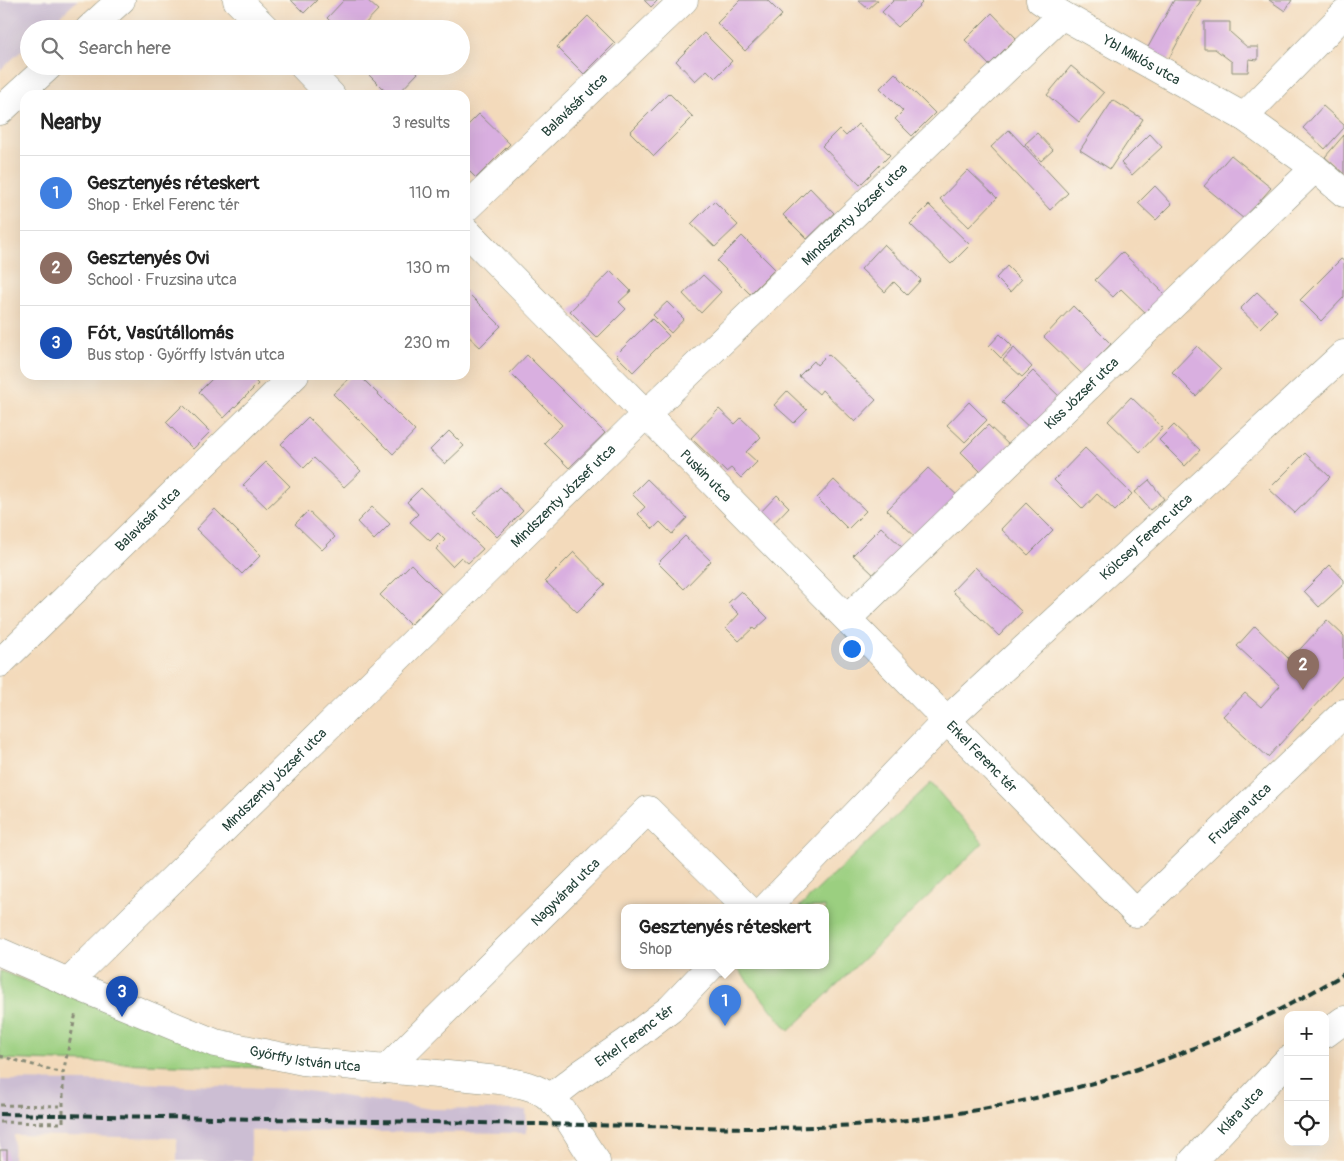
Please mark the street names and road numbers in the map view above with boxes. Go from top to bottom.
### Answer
street label: Ybl Miklós utca [1099,31,1184,88]
street label: Balavásár utca [538,69,611,140]
street label: Mindszenty József utca [798,160,911,269]
street label: Kiss József utca [1041,354,1122,433]
street label: Mindszenty József utca [507,440,619,551]
street label: Puskin utca [677,446,735,505]
street label: Balavásár utca [111,484,184,555]
street label: Kölcsey Ferenc utca [1096,490,1196,583]
street label: Erkel Ferenc tér [943,717,1021,796]
street label: Mindszenty József utca [218,724,330,835]
street label: Fruzsina utca [1205,780,1274,847]
street label: Nagyvárad utca [527,854,603,929]
street label: Erkel Ferenc tér [592,1001,677,1070]
street label: Győrffy István utca [248,1042,361,1075]
street label: Klára utca [1214,1083,1267,1138]

